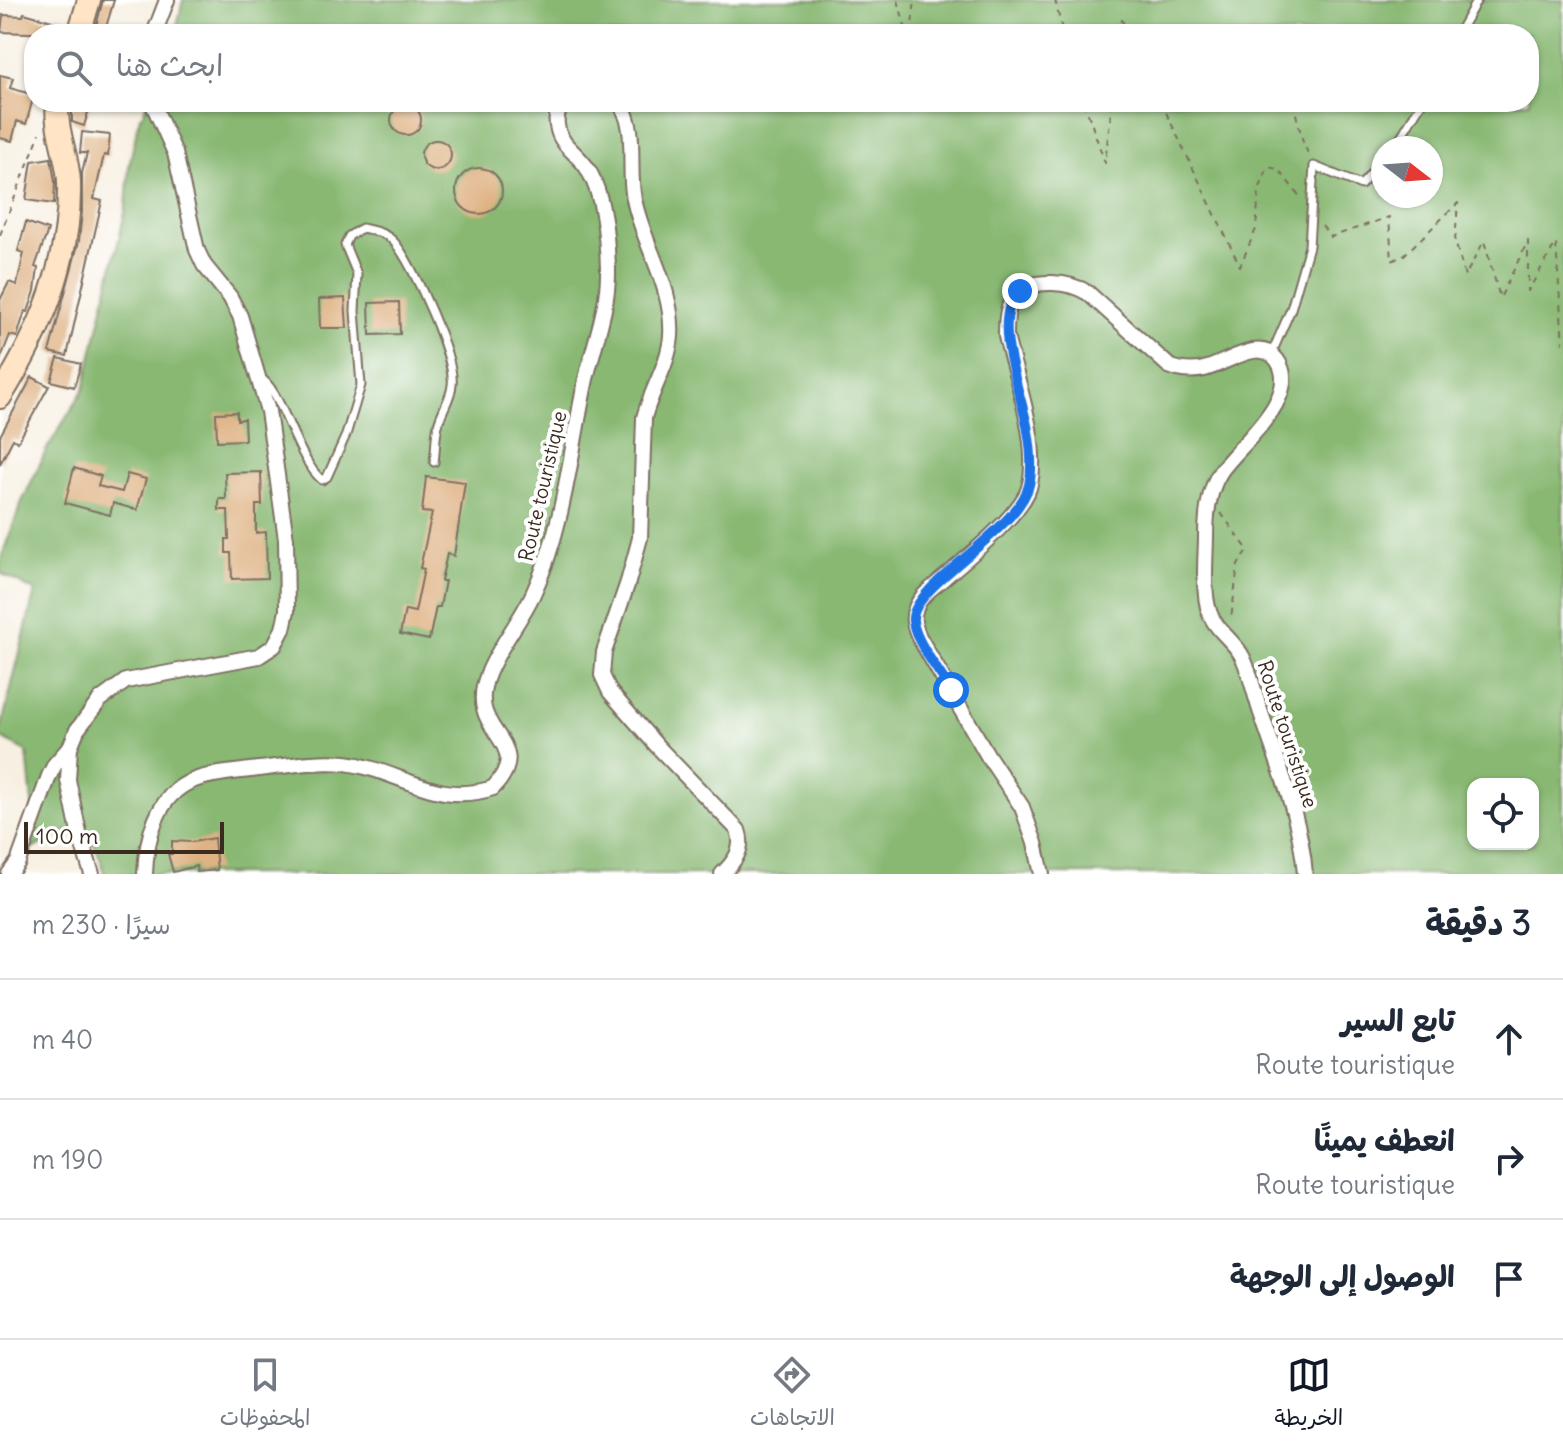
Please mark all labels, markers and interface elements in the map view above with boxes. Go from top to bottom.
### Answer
search box [24,24,1539,112]
icon: search [52,46,96,90]
text: ابحث هنا [116,46,223,84]
north arrow [1371,136,1443,208]
route end [1002,273,1038,309]
street label: Route touristique [513,408,571,564]
street label: Route touristique [1252,657,1324,811]
route start [933,672,969,708]
map controls [1467,778,1539,850]
button: locate [1467,778,1539,850]
scale bar [24,818,224,854]
text: 100 m [36,822,98,850]
text: 3 دقيقة [1425,901,1531,944]
text: سيرًا · 230 m [32,908,171,941]
text: تابع السير [1341,1001,1455,1039]
icon: ahead [1487,1017,1531,1061]
text: 40 m [32,1023,93,1056]
text: Route touristique [1255,1048,1455,1081]
text: انعطف يمينًا [1314,1121,1455,1159]
icon: right [1487,1137,1531,1181]
text: 190 m [32,1143,103,1176]
text: Route touristique [1255,1168,1455,1201]
text: الوصول إلى الوجهة [1230,1257,1455,1295]
icon: arrive [1487,1257,1531,1301]
tab: المحفوظات [220,1353,310,1437]
tab: الاتجاهات [750,1353,835,1437]
tab: الخريطة [1275,1353,1343,1437]

